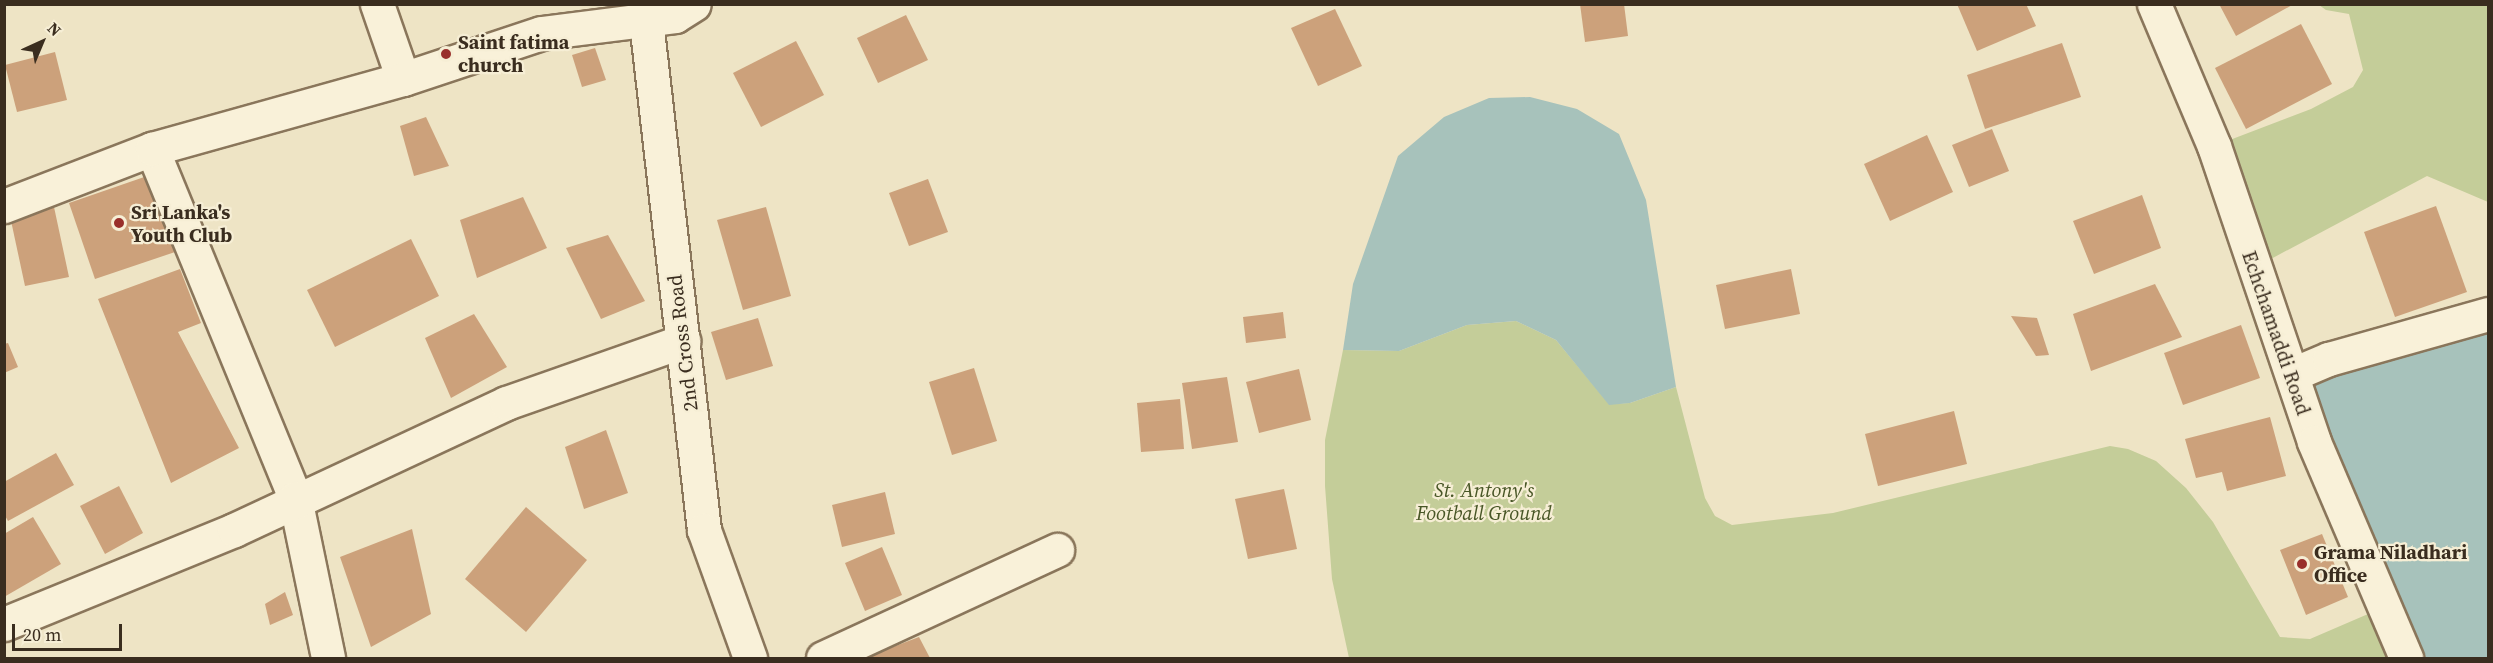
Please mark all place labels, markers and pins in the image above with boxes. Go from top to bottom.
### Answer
place label: Saint fatima church [458,30,569,77]
marker: Saint fatima church [439,47,453,61]
place label: Sri Lanka's Youth Club [131,200,232,247]
marker: Sri Lanka's Youth Club [112,216,126,230]
place label: Grama Niladhari Office [2314,540,2467,587]
marker: Grama Niladhari Office [2295,557,2309,571]

